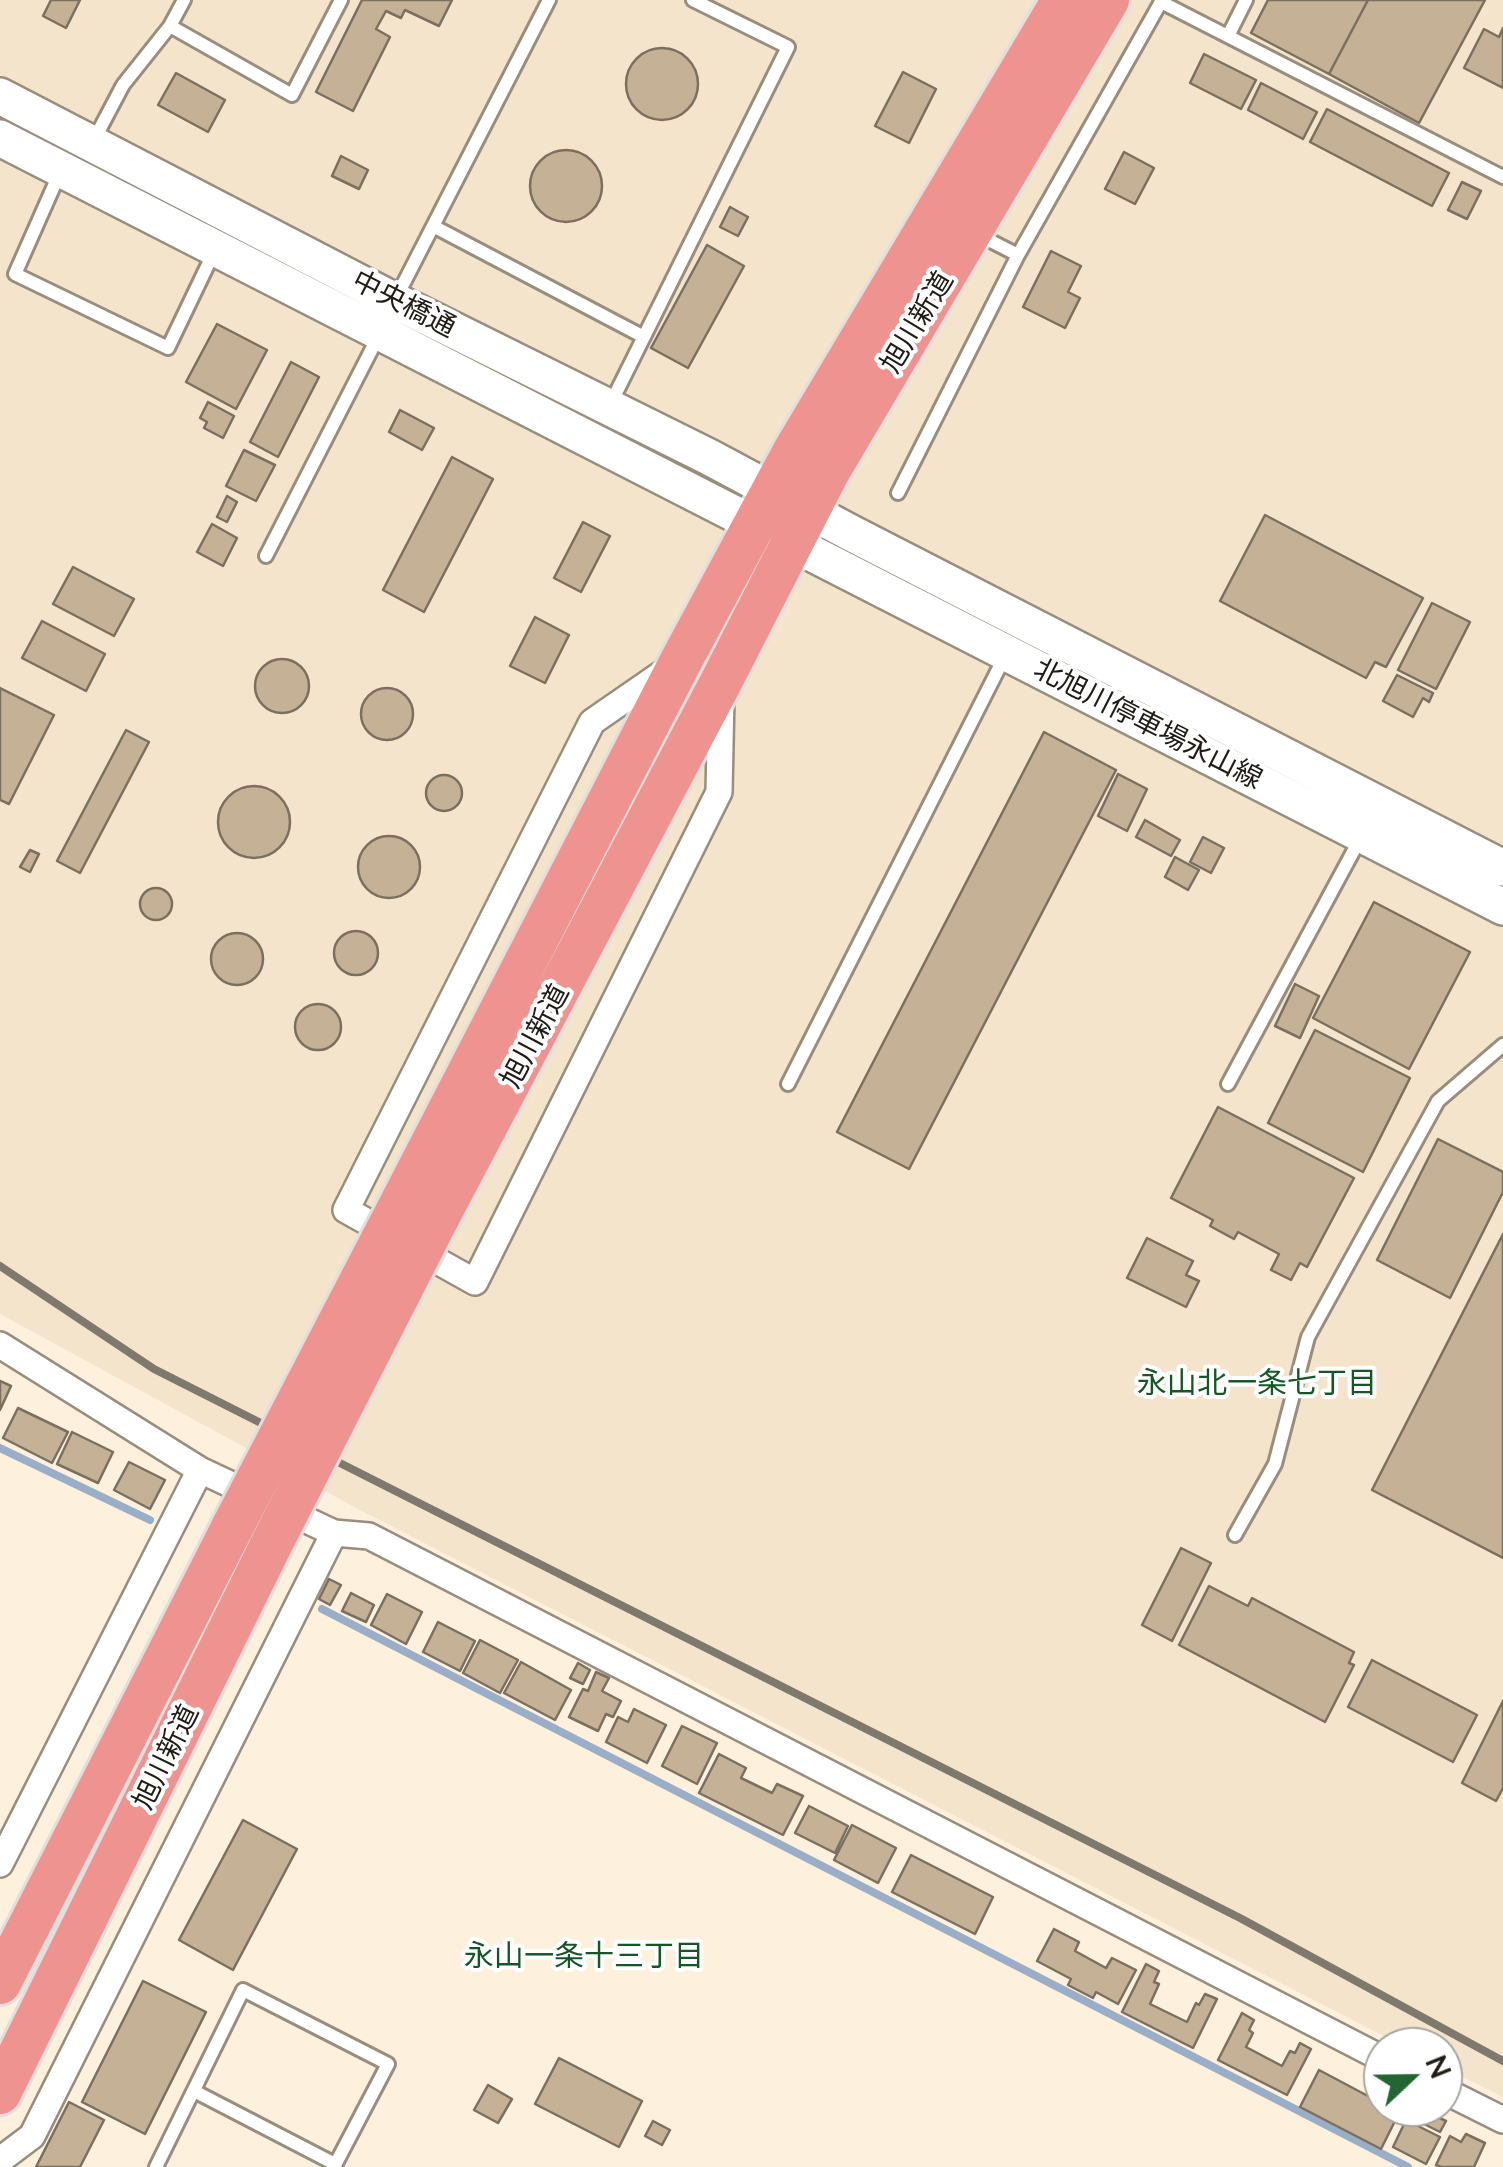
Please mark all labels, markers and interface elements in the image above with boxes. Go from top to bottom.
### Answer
street label: 中央橋通 [346,264,462,344]
street label: 旭川新道 [874,265,960,379]
street label: 北旭川停車場永山線 [1028,652,1268,796]
street label: 旭川新道 [494,979,576,1093]
district label: 永山北一条七丁目 [1137,1365,1377,1401]
street label: 旭川新道 [126,1699,206,1815]
district label: 永山一条十三丁目 [464,1938,704,1974]
north arrow [1363,2027,1463,2127]
text: N [1419,2050,1459,2083]

